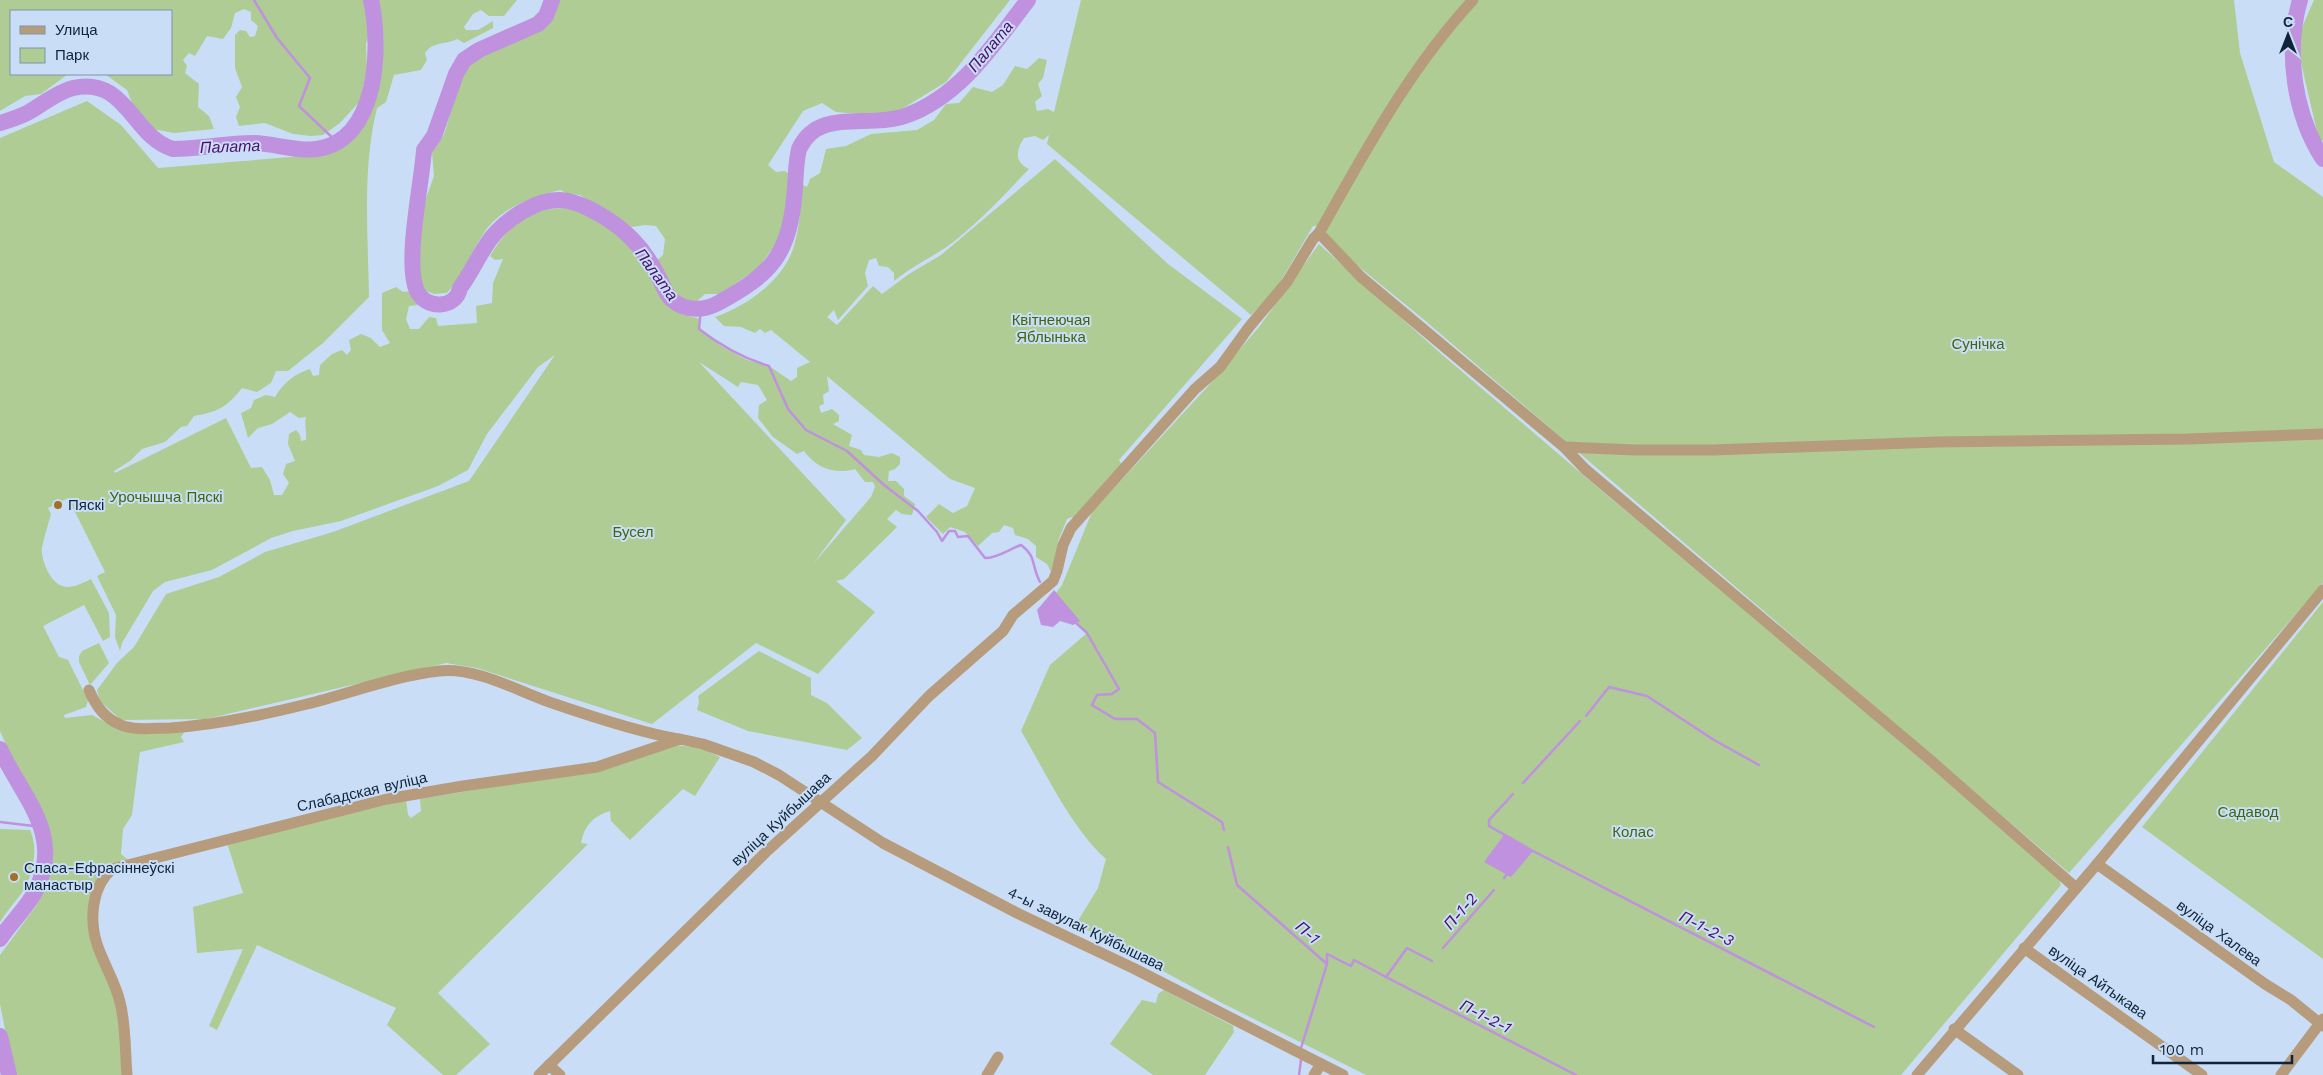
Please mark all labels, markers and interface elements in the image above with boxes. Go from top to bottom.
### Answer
legend [10,10,172,75]
north arrow [2263,10,2313,60]
text: С [2283,14,2293,30]
water label: Палата [964,17,1017,76]
text: Улица [55,21,98,39]
text: Парк [55,46,89,64]
water label: Палата [200,136,261,157]
water label: Палата [631,244,682,304]
park label: Квітнеючая Яблынька [1012,311,1090,346]
park label: Сунічка [1952,335,2005,353]
park label: Урочышча Пяскі [109,488,223,506]
place label: Пяскі [68,496,104,514]
marker: Пяскі [52,499,64,511]
park label: Бусел [613,523,653,541]
street label: Слабадская вуліца [295,768,429,816]
street label: вуліца Куйбышава [728,768,835,870]
park label: Садавод [2217,803,2279,821]
park label: Колас [1612,823,1654,841]
place label: Спаса-Ефрасіннеўскі манастыр [24,859,174,894]
marker: Спаса-Ефрасіннеўскі манастыр [8,871,20,883]
street label: 4-ы завулак Куйбышава [1005,883,1168,975]
water label: П-1-2 [1440,889,1481,933]
street label: вуліца Халева [2173,896,2265,970]
water label: П-1-2-3 [1676,907,1737,950]
water label: П-1 [1292,917,1323,948]
street label: вуліца Айтыкава [2045,941,2151,1023]
water label: П-1-2-1 [1457,995,1515,1037]
scale bar [2153,1032,2292,1064]
text: 100 m [2160,1041,2204,1059]

